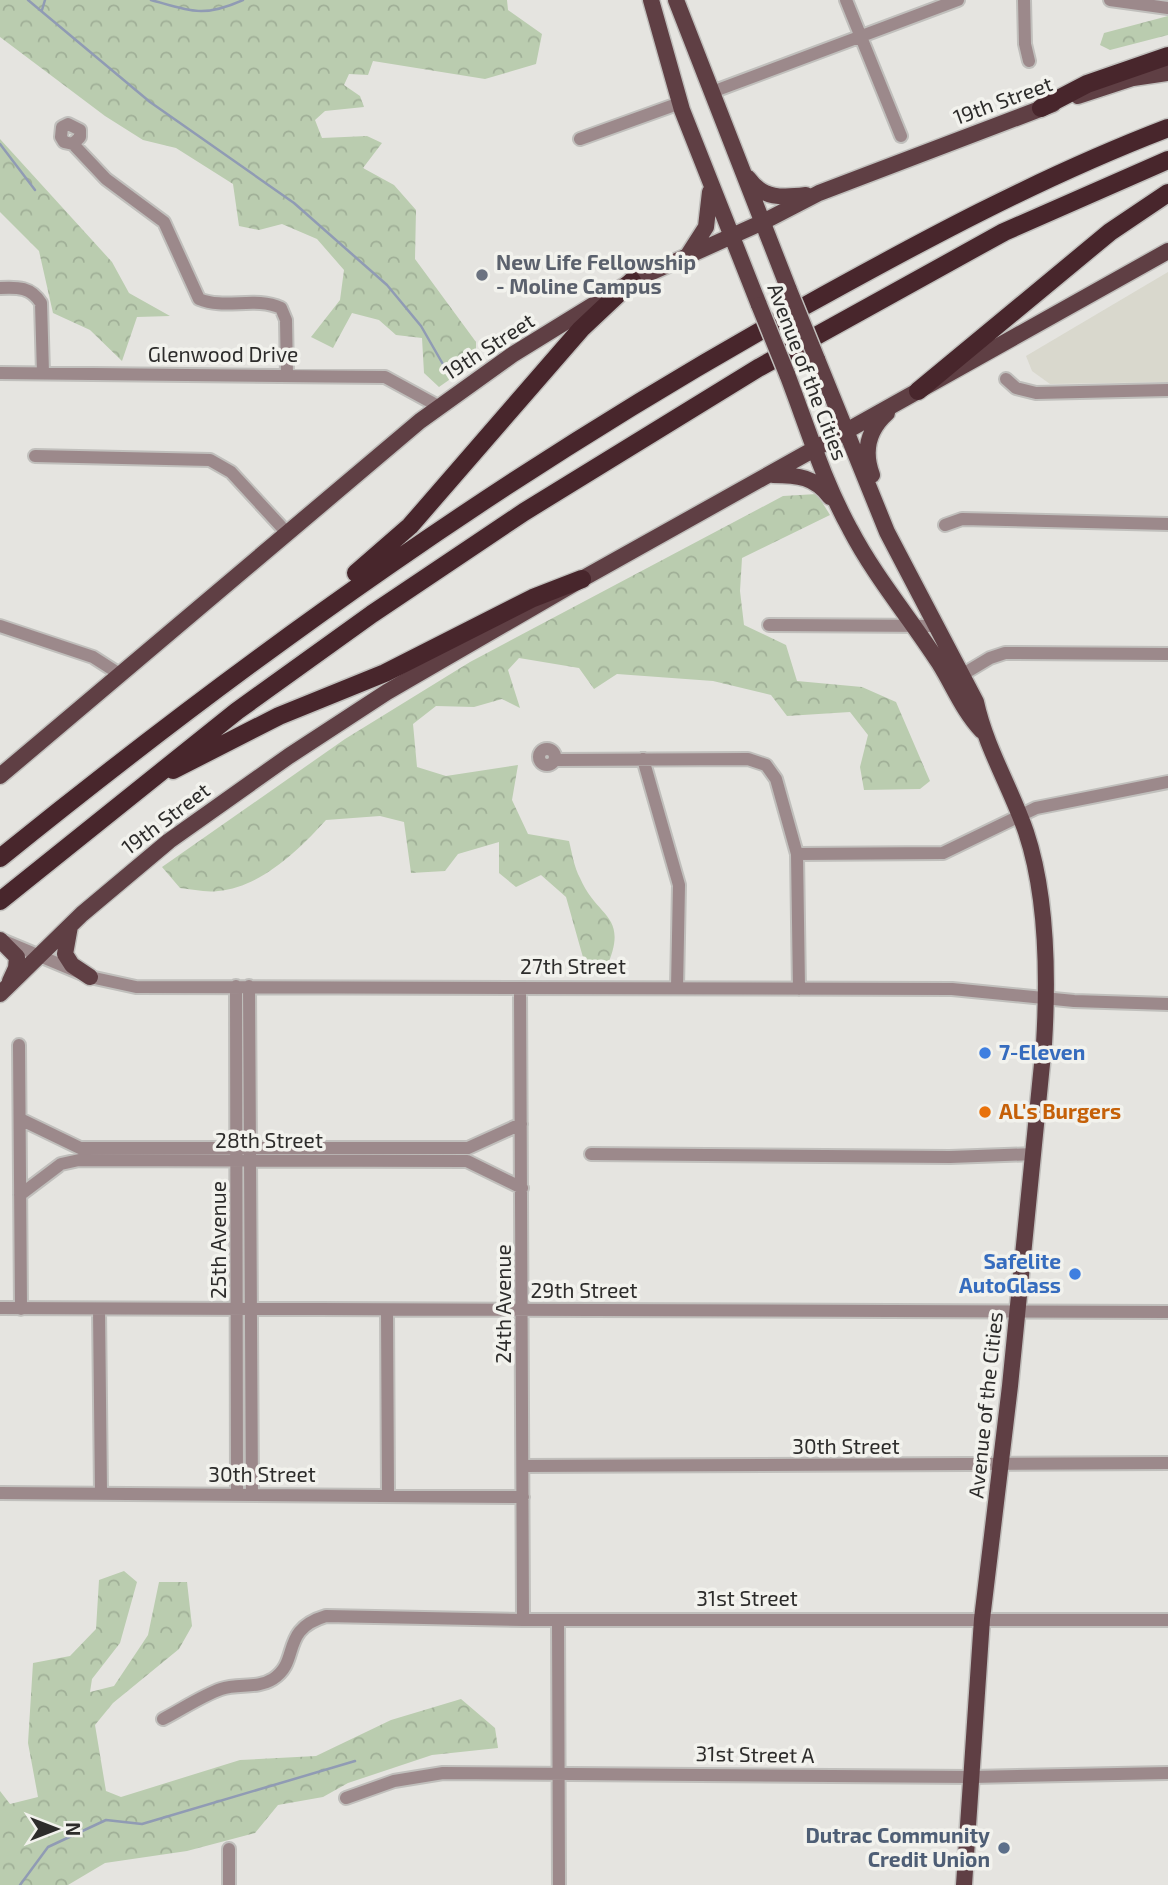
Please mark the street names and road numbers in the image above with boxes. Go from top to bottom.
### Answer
street label: 19th Street [950,70,1055,129]
street label: Avenue of the Cities [763,280,854,463]
street label: 19th Street [438,307,538,384]
street label: Glenwood Drive [148,341,298,366]
street label: 19th Street [116,777,214,859]
street label: 27th Street [520,953,626,978]
street label: 28th Street [215,1127,323,1152]
street label: 25th Avenue [205,1181,230,1299]
street label: 24th Avenue [490,1244,515,1364]
street label: 29th Street [530,1277,638,1302]
street label: Avenue of the Cities [962,1310,1007,1499]
street label: 30th Street [792,1433,900,1458]
street label: 30th Street [208,1461,316,1486]
street label: 31st Street [696,1585,798,1610]
street label: 31st Street A [695,1740,815,1767]

